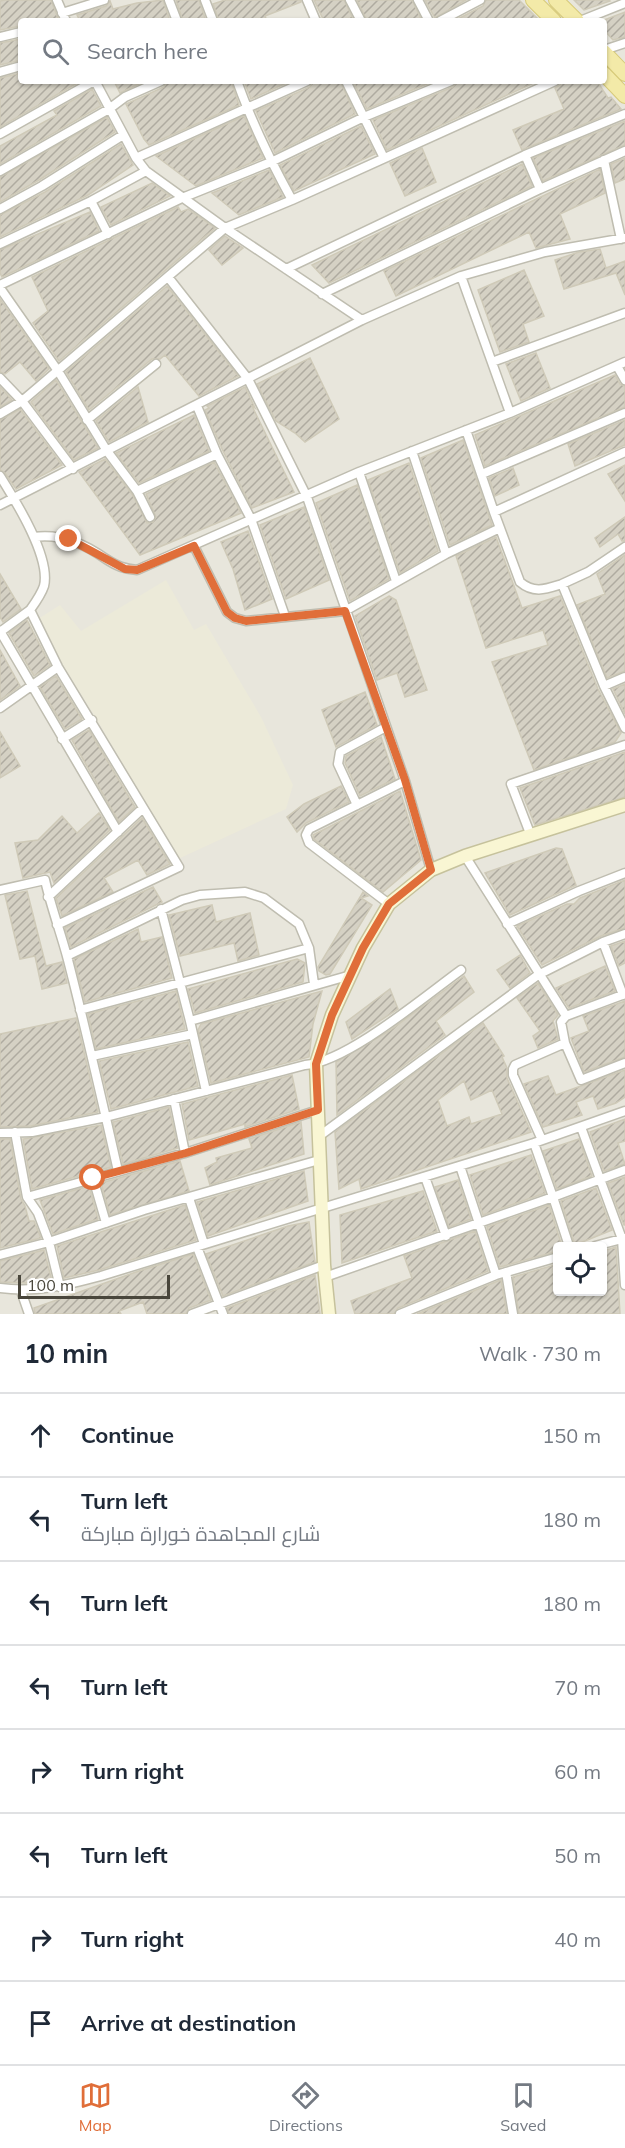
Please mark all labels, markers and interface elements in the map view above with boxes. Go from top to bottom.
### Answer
search box [18,18,607,84]
icon: search [39,35,72,68]
text: Search here [87,37,208,65]
route end [55,525,81,551]
route start [79,1164,105,1190]
map controls [553,1242,607,1296]
button: locate [553,1242,607,1296]
scale bar [18,1272,170,1300]
text: 100 m [27,1275,74,1295]
text: 10 min [24,1337,108,1370]
text: Walk · 730 m [479,1341,601,1366]
icon: ahead [24,1419,57,1452]
text: Continue [81,1421,174,1449]
text: 150 m [542,1423,601,1448]
text: Turn left [81,1487,168,1515]
icon: left [24,1503,57,1536]
text: 180 m [542,1507,601,1532]
text: شارع المجاهدة خورارة مباركة [81,1521,320,1546]
icon: left [24,1587,57,1620]
text: Turn left [81,1589,168,1617]
text: 180 m [542,1591,601,1616]
icon: left [24,1671,57,1704]
text: Turn left [81,1673,168,1701]
text: 70 m [554,1675,601,1700]
icon: right [24,1755,57,1788]
text: Turn right [81,1757,184,1785]
text: 60 m [554,1759,601,1784]
icon: left [24,1839,57,1872]
text: Turn left [81,1841,168,1869]
text: 50 m [554,1843,601,1868]
icon: right [24,1923,57,1956]
text: Turn right [81,1925,184,1953]
text: 40 m [554,1927,601,1952]
icon: arrive [24,2007,57,2040]
text: Arrive at destination [81,2009,296,2037]
tab: Map [79,2079,112,2135]
tab: Directions [269,2079,343,2135]
tab: Saved [500,2079,546,2135]

